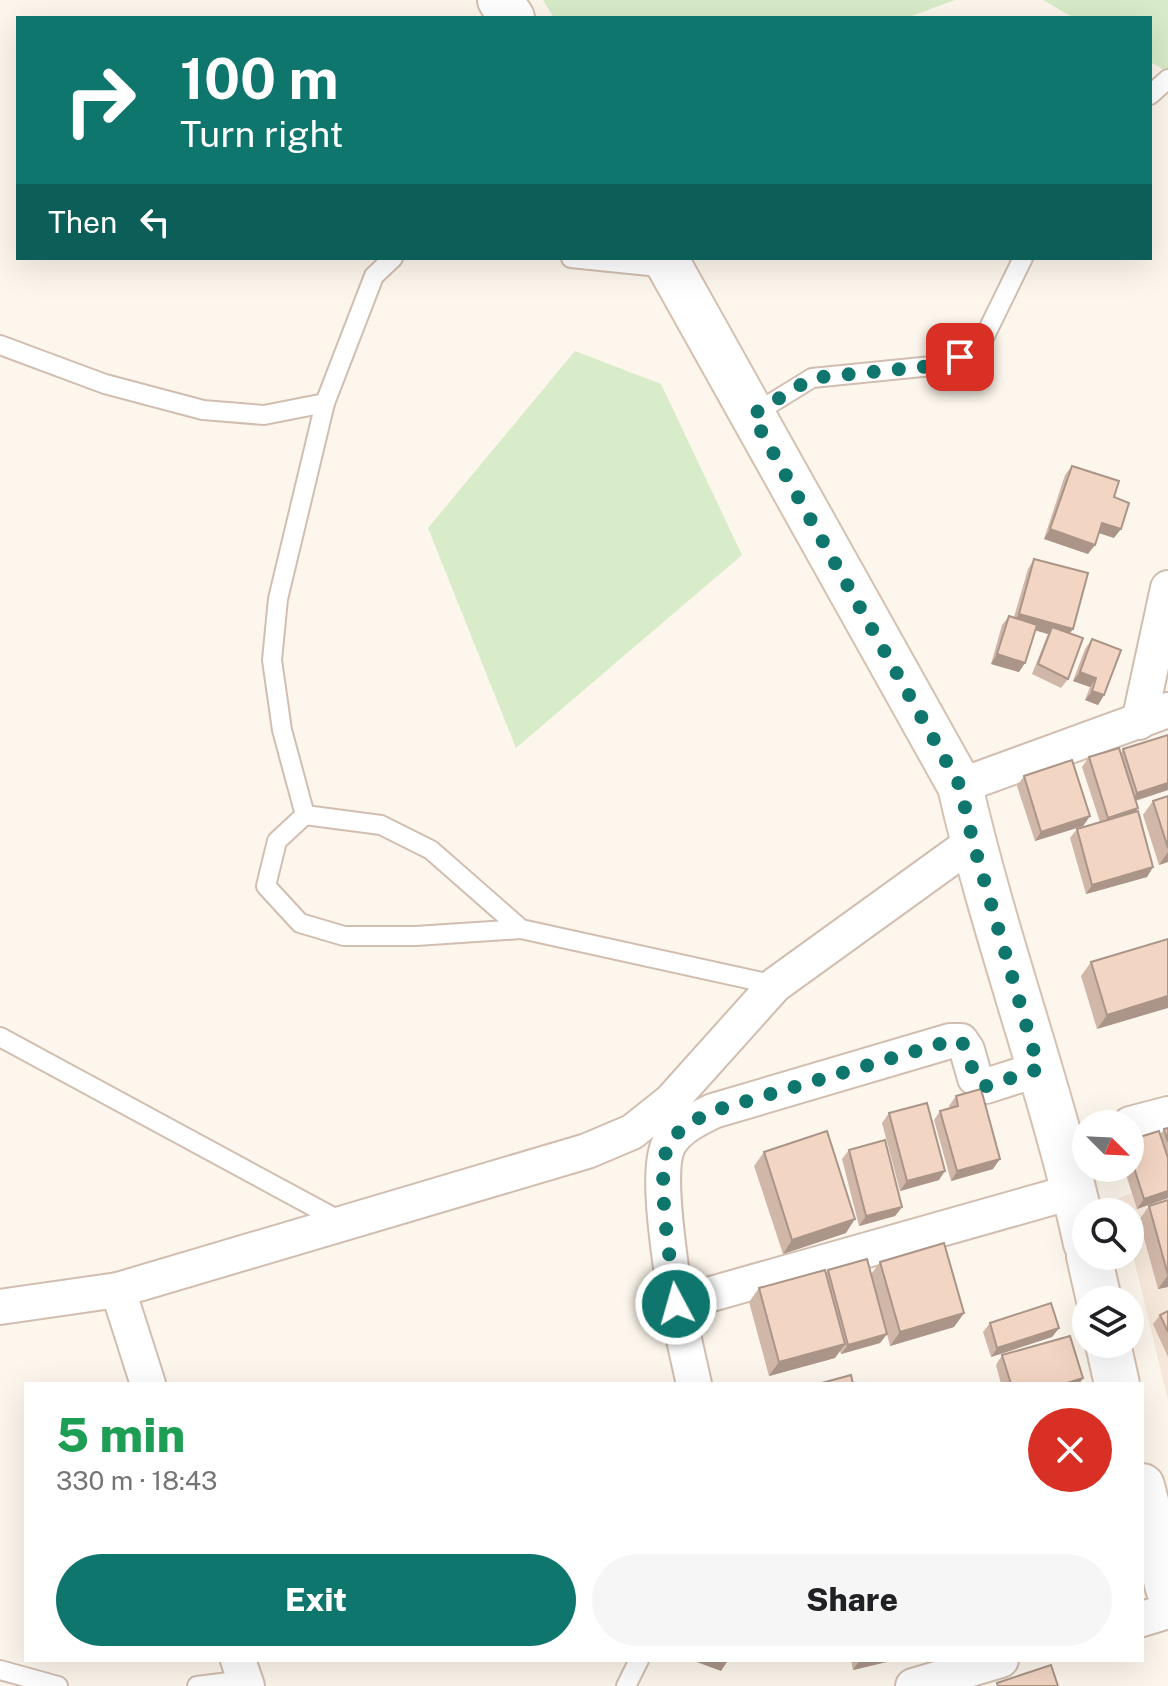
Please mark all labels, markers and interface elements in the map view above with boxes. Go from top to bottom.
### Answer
text: 100 m [180,46,339,112]
icon: right [48,48,152,152]
text: Turn right [180,113,343,155]
icon: left [133,200,177,244]
text: Then [48,204,117,240]
pin [926,323,994,391]
icon: arrive [938,335,982,379]
north arrow [1072,1110,1144,1182]
map controls [1072,1110,1144,1358]
button: search [1072,1198,1144,1270]
position arrow [634,1262,718,1346]
button: layers [1072,1286,1144,1358]
text: 5 min [56,1406,185,1463]
button: close [1028,1408,1112,1492]
text: 330 m · 18:43 [56,1465,217,1496]
button: Exit [56,1554,576,1646]
button: Share [592,1554,1112,1646]

